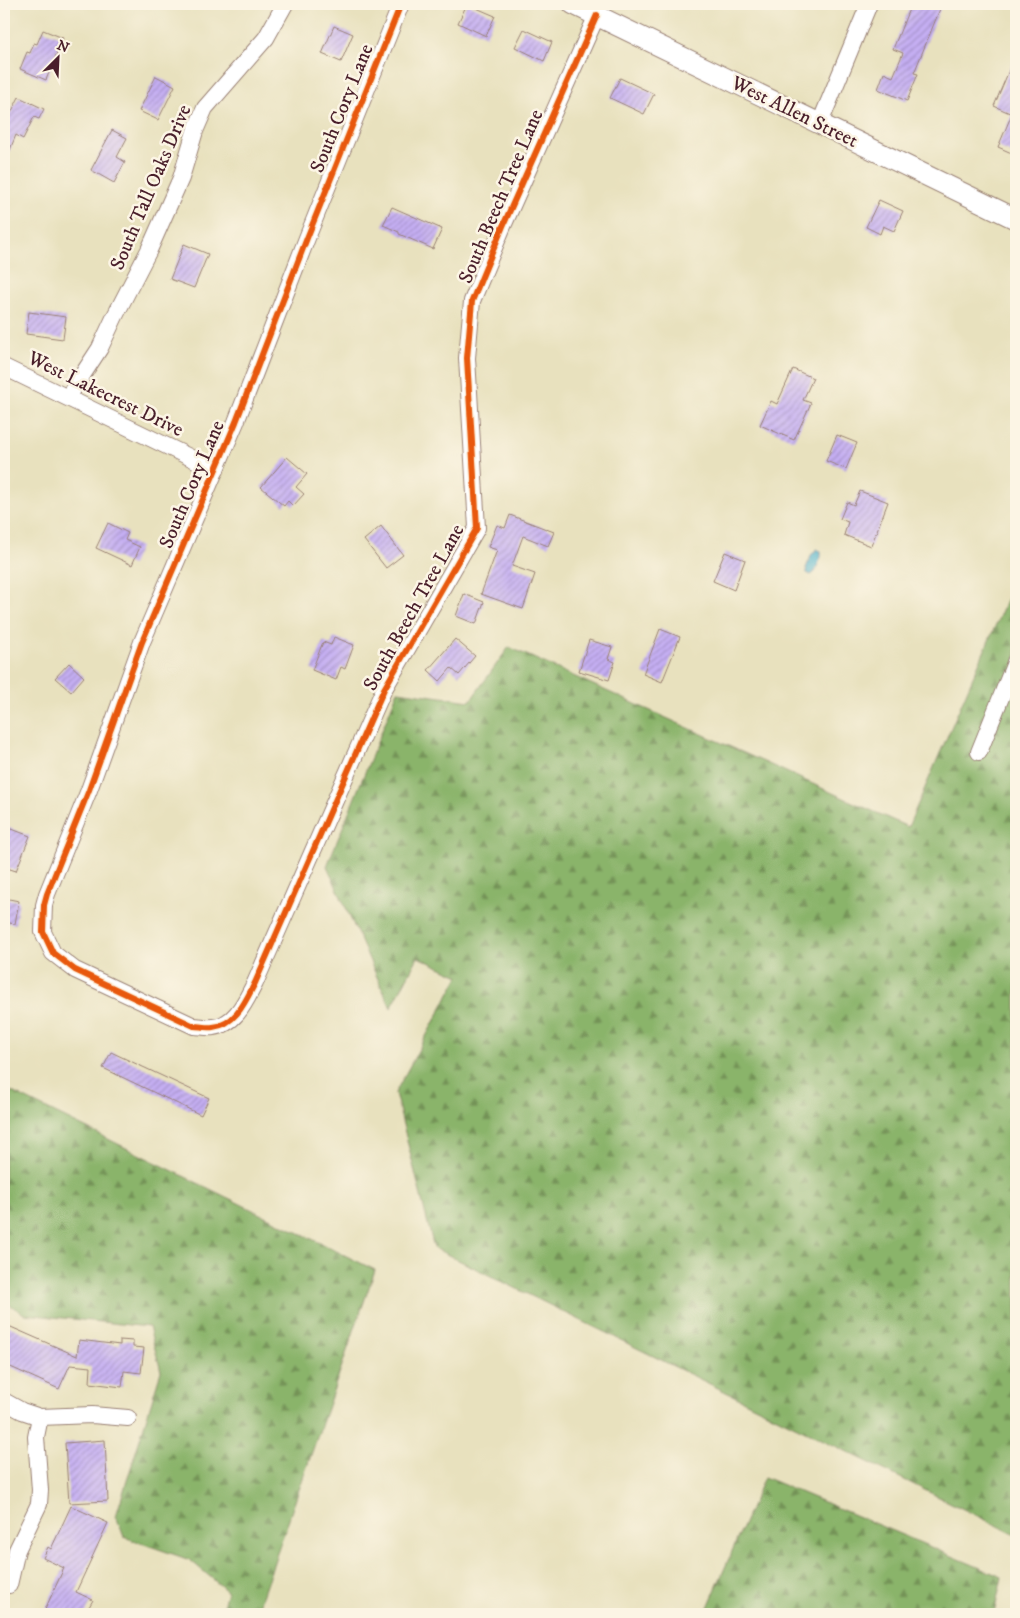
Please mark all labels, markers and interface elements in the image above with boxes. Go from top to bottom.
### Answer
north arrow [32,32,82,82]
text: N [54,36,72,58]
street label: South Cory Lane [305,40,380,177]
street label: West Allen Street [726,70,862,154]
street label: South Tall Oaks Drive [105,101,198,274]
street label: South Beech Tree Lane [453,106,549,287]
street label: West Lakecrest Drive [22,345,187,443]
street label: South Cory Lane [154,417,231,552]
street label: South Beech Tree Lane [358,520,470,695]

